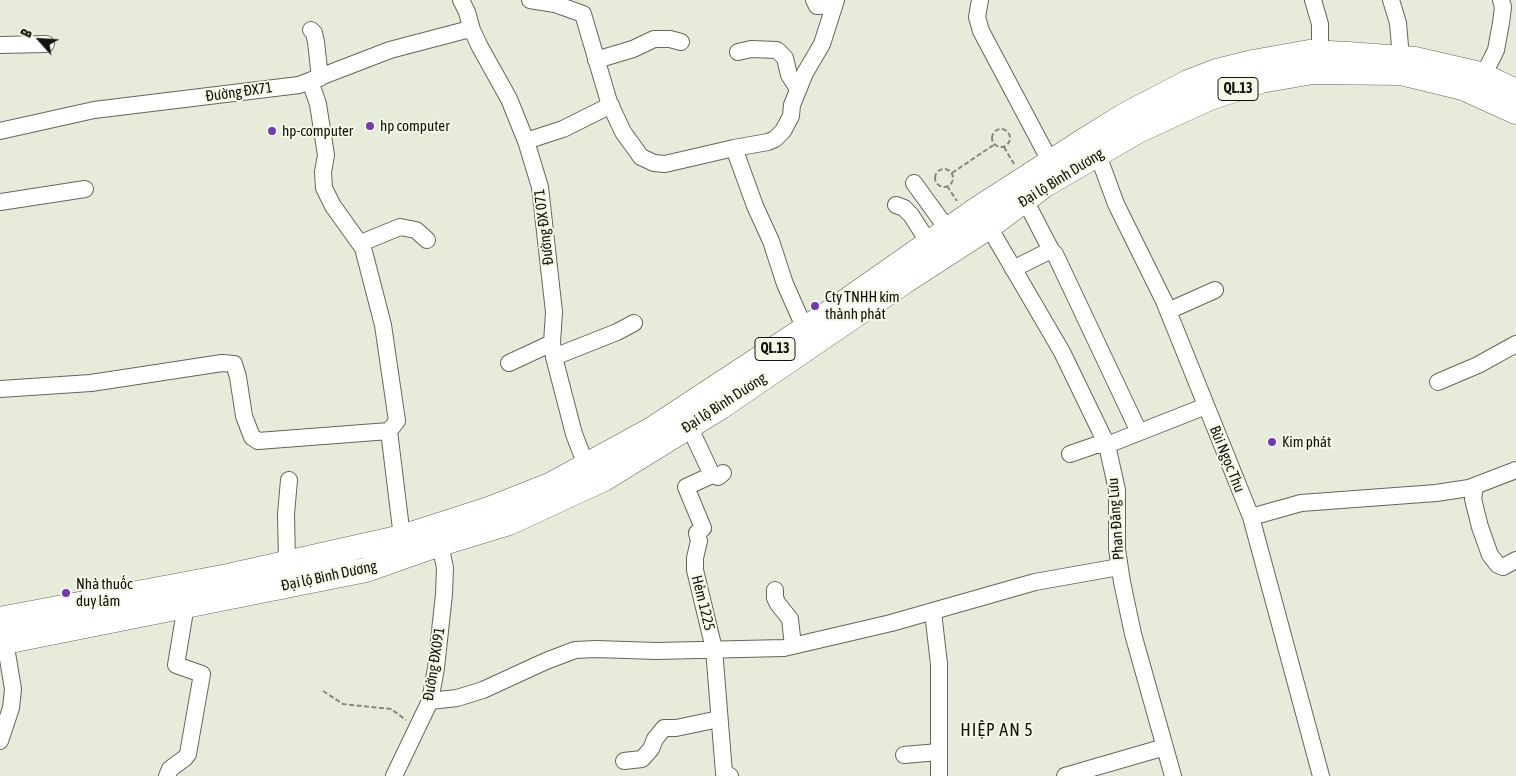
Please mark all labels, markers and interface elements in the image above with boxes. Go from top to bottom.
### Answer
north arrow [15,15,65,65]
text: B [18,27,35,40]
street label: Đường ĐX71 [204,78,274,106]
road number: QL.13 [1218,78,1258,100]
place label: hp computer [380,117,450,135]
marker: hp computer [364,120,376,132]
place label: hp-computer [282,122,353,140]
marker: hp-computer [266,125,278,137]
street label: Đại lộ Bình Dương [1015,145,1107,211]
street label: Đường ĐX 071 [530,188,558,266]
place label: Cty TNHH kim thành phát [825,288,900,323]
marker: Cty TNHH kim thành phát [809,300,821,312]
road number: QL.13 [755,338,795,360]
street label: Đại lộ Bình Dương [678,369,770,437]
street label: Bùi Ngọc Thu [1205,423,1249,495]
place label: Kim phát [1282,433,1331,451]
marker: Kim phát [1266,436,1278,448]
street label: Phan Đăng Lưu [1104,477,1128,561]
street label: Đại lộ Bình Dương [279,557,379,595]
street label: Hẻm 1225 [687,573,719,633]
place label: Nhà thuốc duy lâm [76,575,133,610]
marker: Nhà thuốc duy lâm [60,587,72,599]
street label: Đường ĐX091 [419,626,449,702]
district label: HIỆP AN 5 [959,719,1035,741]

